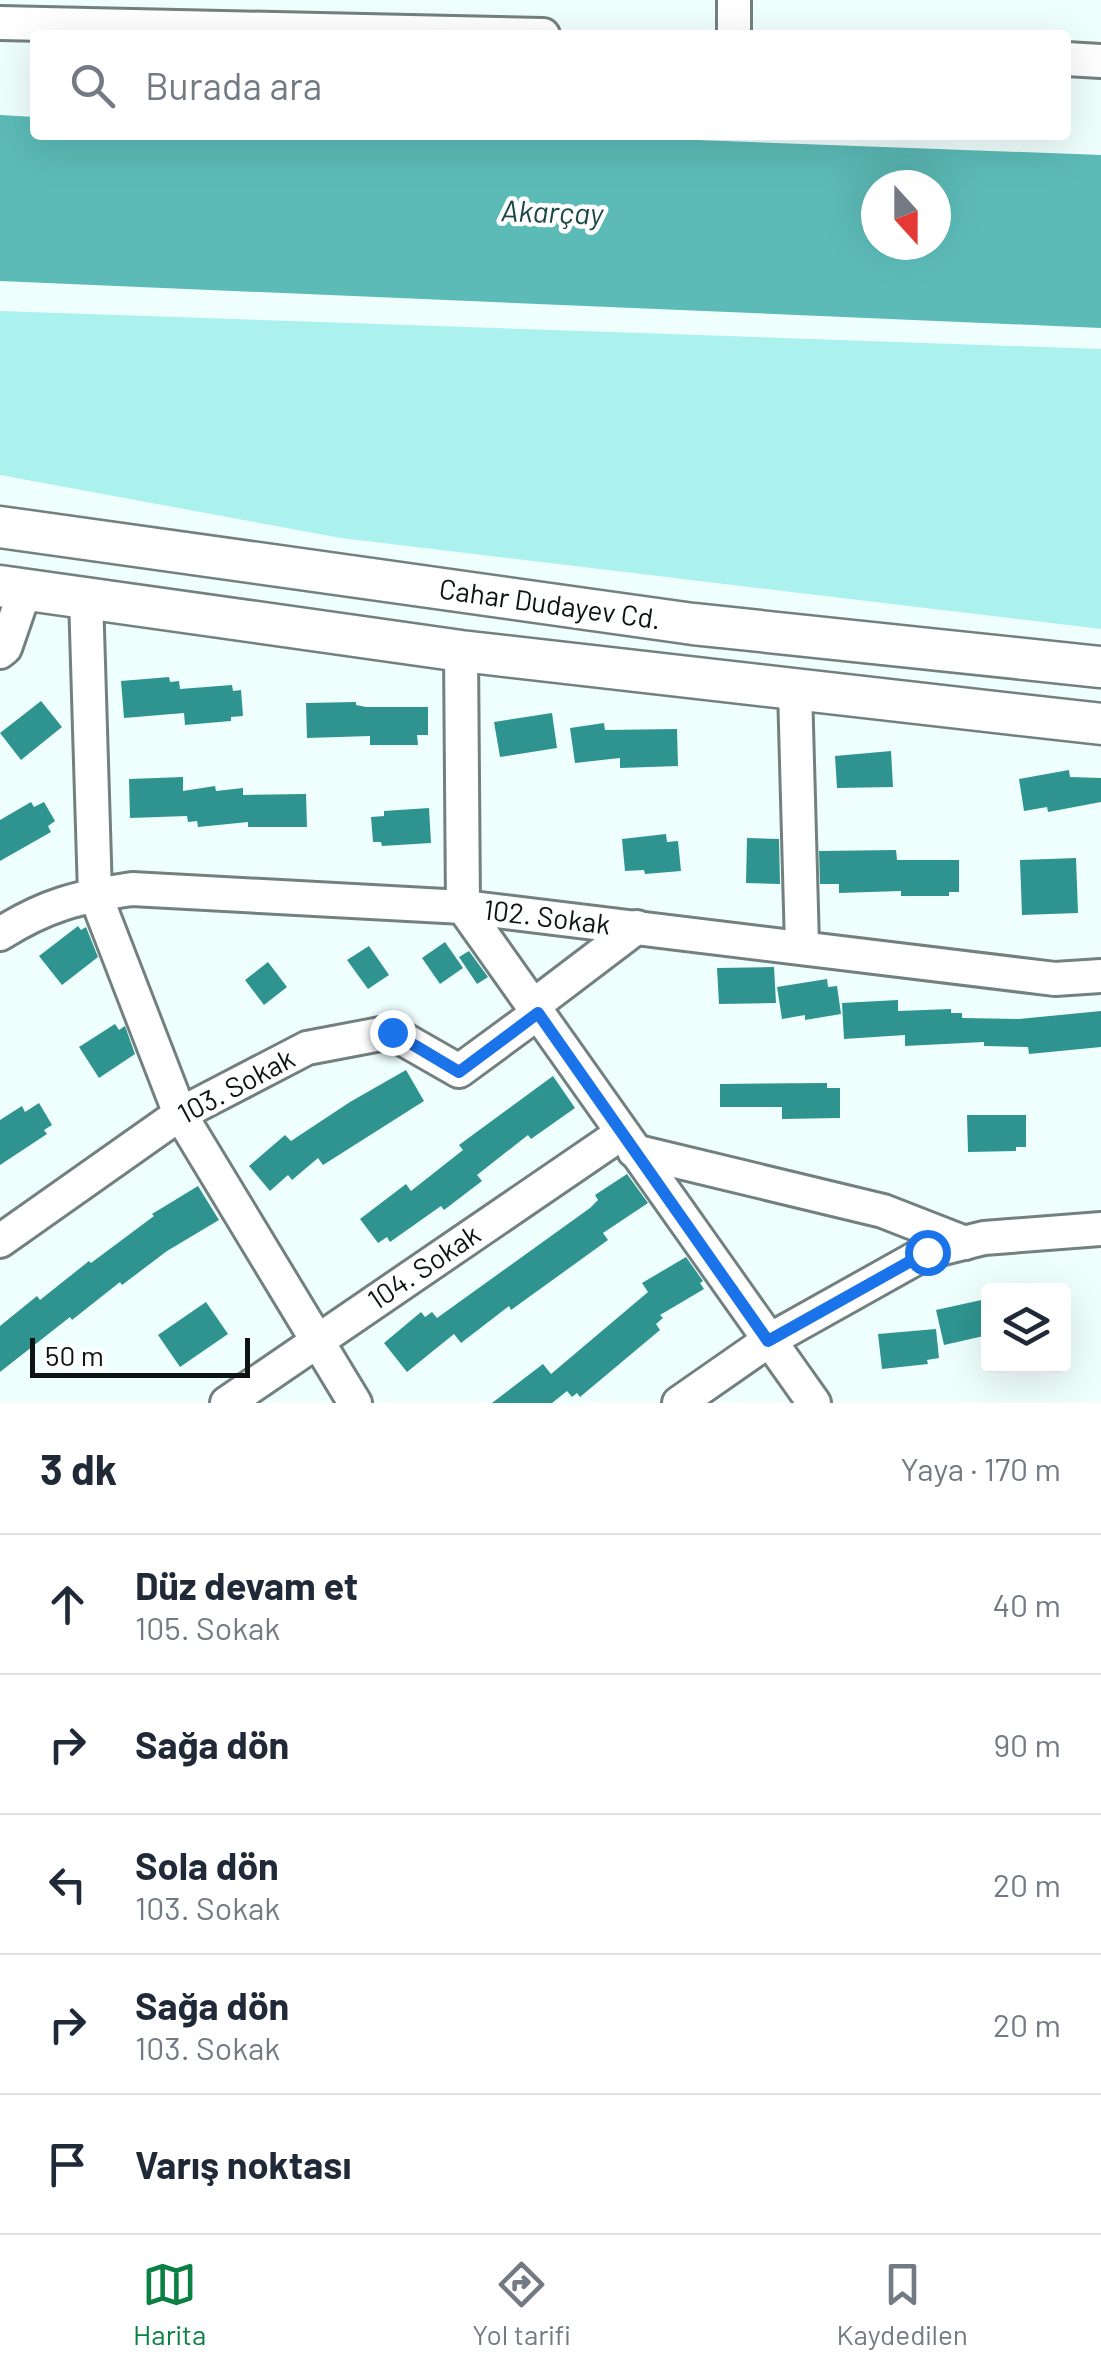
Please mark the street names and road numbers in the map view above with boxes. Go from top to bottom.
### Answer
street label: Cahar Dudayev Cd. [437,571,663,635]
street label: 102. Sokak [482,891,613,941]
street label: 103. Sokak [171,1040,300,1130]
street label: 104. Sokak [361,1216,486,1316]

